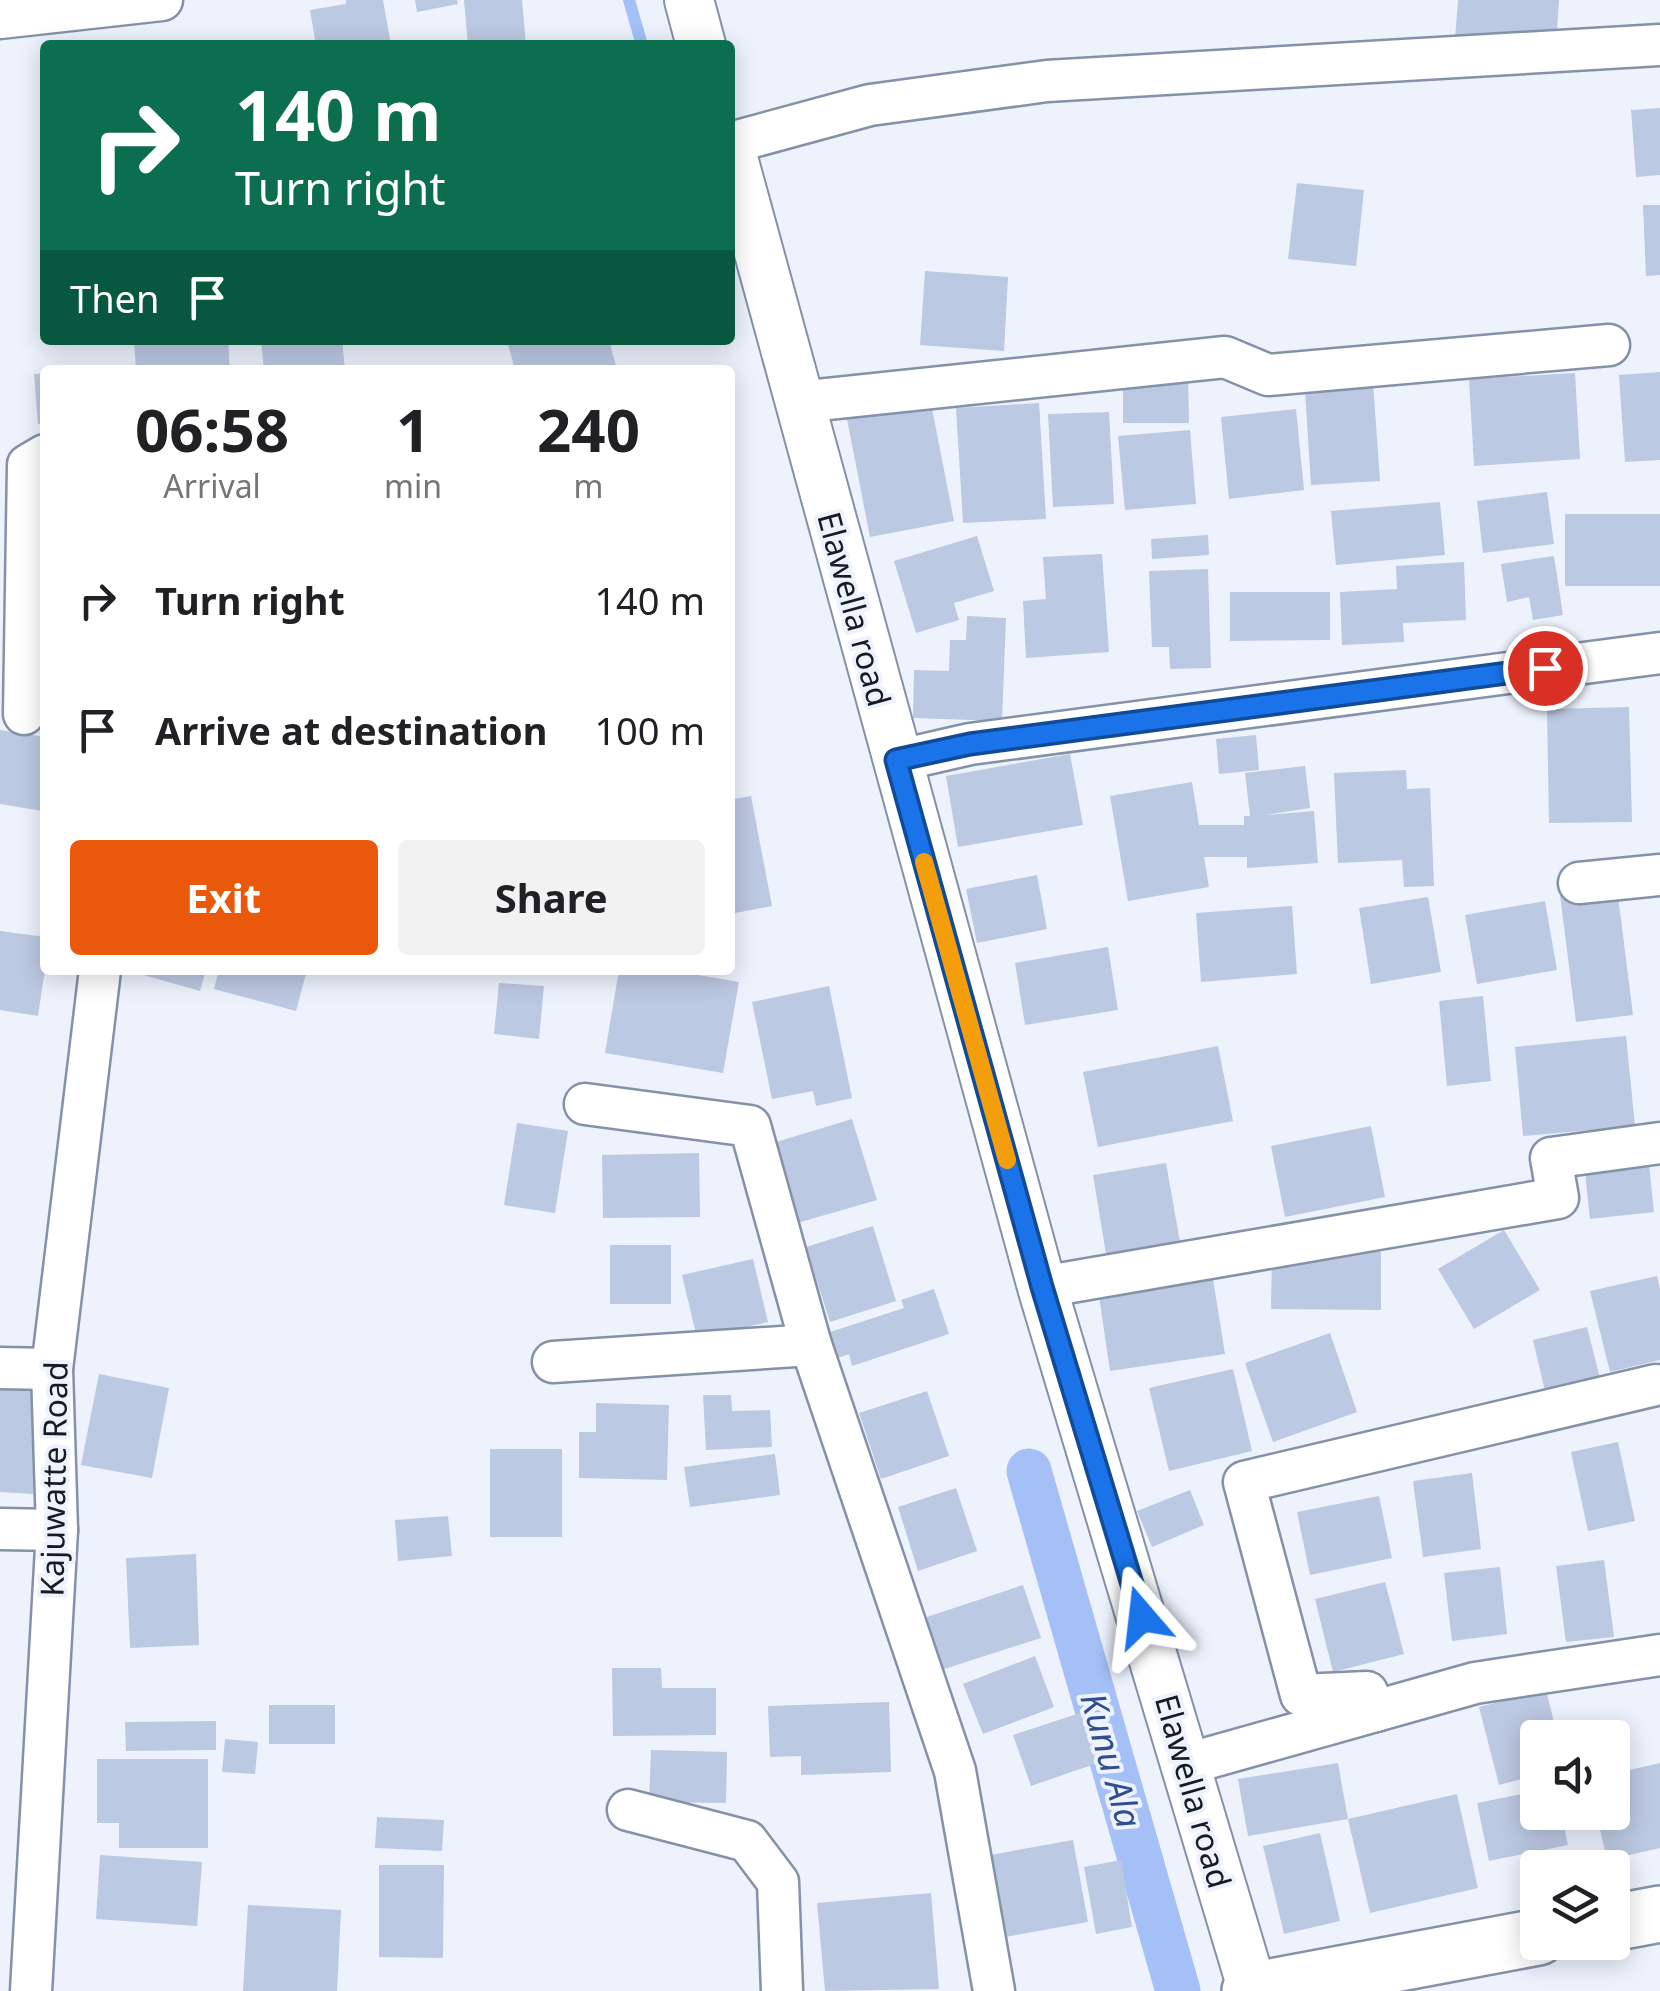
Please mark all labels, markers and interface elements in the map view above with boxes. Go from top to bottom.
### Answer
text: 140 m [235,66,442,162]
icon: right [70,80,200,210]
text: Turn right [235,157,446,218]
icon: arrive [180,270,235,325]
text: Then [70,272,160,324]
text: 06:58 [135,388,289,470]
text: 1 [396,388,430,470]
text: 240 [537,388,640,470]
text: Arrival [163,464,261,507]
text: min [384,464,442,507]
text: m [574,464,603,507]
street label: Elawella road [808,507,902,711]
icon: right [70,573,125,628]
text: Turn right [155,574,345,626]
text: 140 m [594,574,705,626]
pin [1503,626,1588,711]
icon: arrive [1518,641,1573,696]
icon: arrive [70,703,125,758]
text: Arrive at destination [155,704,547,756]
text: 100 m [594,704,705,756]
button: Exit [70,840,378,955]
button: Share [398,840,705,955]
street label: Kajuwatte Road [29,1361,77,1597]
position arrow [1090,1565,1194,1669]
water label: Kunu Ala [1070,1687,1154,1833]
street label: Elawella road [1146,1689,1242,1893]
map controls [1520,1720,1630,1960]
button: sound [1520,1720,1630,1830]
button: layers [1520,1850,1630,1960]

